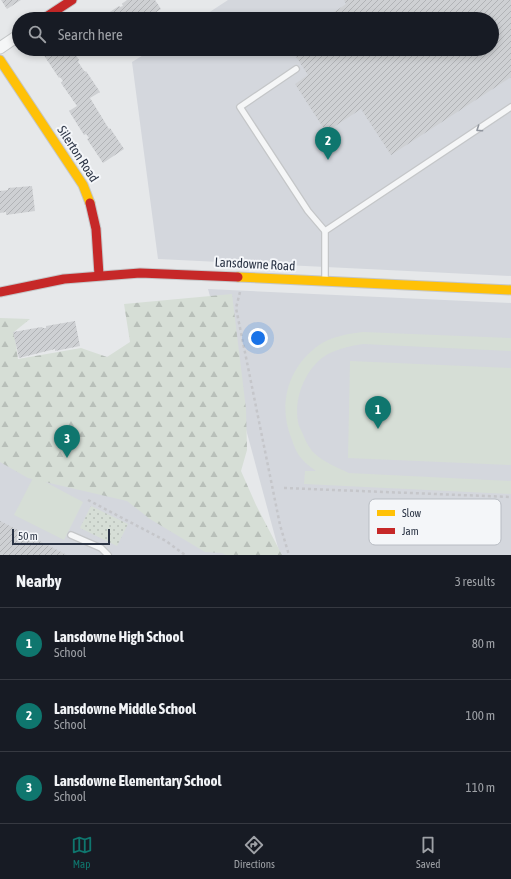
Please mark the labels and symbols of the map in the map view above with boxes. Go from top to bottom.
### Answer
street label: Silerton Road [54,123,102,185]
one-way arrow [476,124,483,131]
pin: 2 [315,127,341,160]
street label: Lansdowne Road [214,254,296,274]
your location [248,328,268,348]
pin: 1 [365,396,391,429]
pin: 3 [54,425,80,458]
legend [369,499,501,545]
text: Slow [402,507,421,519]
text: Jam [402,525,419,537]
scale bar [12,527,110,546]

